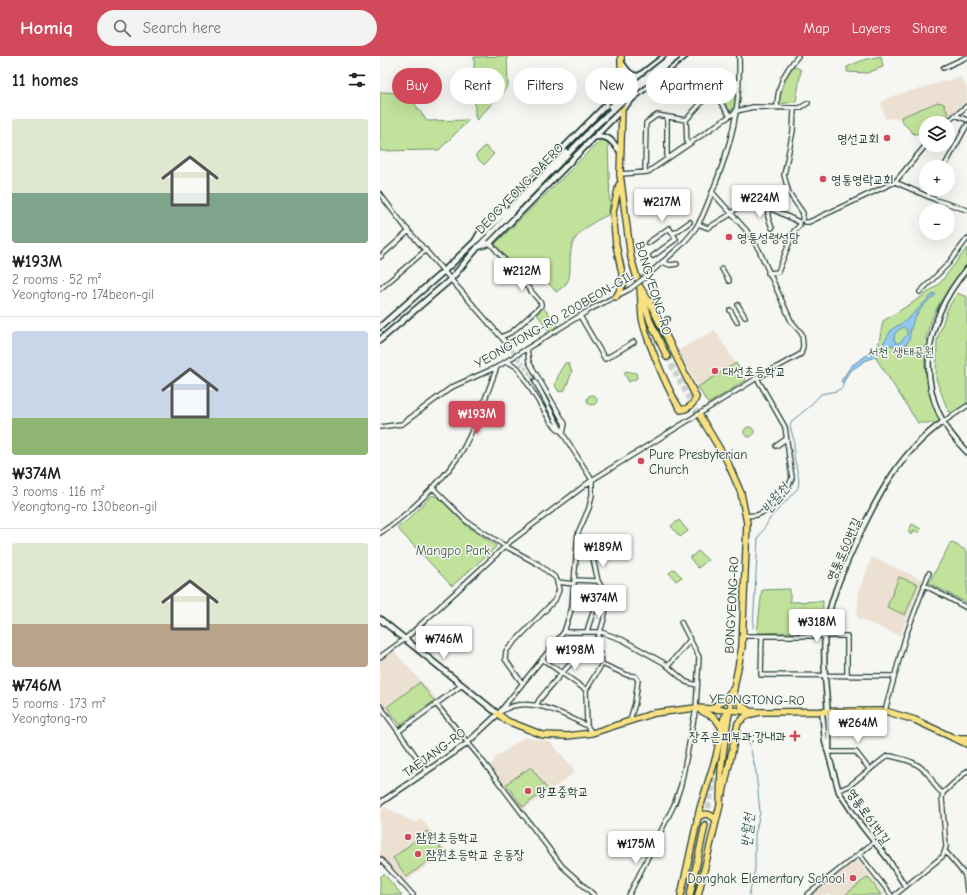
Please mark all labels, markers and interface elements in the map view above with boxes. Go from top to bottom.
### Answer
search box [97,10,377,46]
text: Homiq [20,17,73,39]
icon: search [111,17,133,39]
text: Search here [143,19,221,37]
text: Map [803,20,830,37]
text: Layers [852,20,890,37]
text: Share [912,20,947,37]
chip: Buy [392,68,442,104]
chip: Rent [450,68,505,104]
chip: Filters [513,68,577,104]
chip: New [585,68,638,104]
chip: Apartment [646,68,737,104]
icon: filters [346,69,368,91]
text: 11 homes [12,71,78,90]
map controls [919,116,955,240]
button: layers [919,116,955,152]
place label: 명선교회 [837,131,879,146]
marker: 명선교회 [882,133,892,143]
street label: DEOGYEONG-DAERO [472,140,566,237]
icon: home [154,145,226,217]
button: + [919,160,955,196]
place label: 영통영락교회 [831,172,894,187]
marker: 영통영락교회 [818,174,828,184]
pin: ₩224M [732,185,788,219]
pin: ₩217M [634,189,690,223]
text: ₩224M [741,190,779,205]
text: ₩217M [643,194,681,209]
button: − [919,204,955,240]
place label: 영통성령성당 [737,230,800,245]
marker: 영통성령성당 [724,232,734,242]
street label: BONGYEONG-RO [632,239,675,337]
text: ₩193M [12,252,62,271]
pin: ₩212M [494,258,550,292]
text: ₩212M [503,263,541,278]
street label: YEONGTONG-RO 200BEON-GIL [472,267,637,371]
text: 2 rooms · 52 m² [12,272,101,287]
text: Yeongtong-ro 174beon-gil [12,287,154,302]
park label: 서천 생태공원 [867,344,935,359]
icon: home [154,357,226,429]
place label: 대선초등학교 [723,364,786,379]
marker: 대선초등학교 [710,366,720,376]
pin: ₩193M [449,401,505,435]
text: ₩193M [458,406,496,421]
place label: Pure Presbyterian Church [649,447,747,477]
marker: Pure Presbyterian Church [636,456,646,466]
text: ₩374M [12,464,61,483]
water label: 반월천 [758,478,794,517]
text: 3 rooms · 116 m² [12,484,104,499]
text: Yeongtong-ro 130beon-gil [12,499,157,514]
street label: 영통로60번길 [823,515,864,583]
pin: ₩189M [575,534,631,568]
text: ₩189M [584,539,622,554]
park label: Mangpo Park [416,543,491,558]
street label: BONGYEONG-RO [721,556,742,654]
icon: home [154,569,226,641]
pin: ₩374M [571,585,627,619]
text: ₩374M [580,590,618,605]
pin: ₩318M [789,609,845,643]
text: ₩318M [798,614,836,629]
pin: ₩746M [416,626,472,660]
text: ₩746M [425,631,463,646]
pin: ₩198M [547,637,603,671]
text: ₩198M [556,642,594,657]
text: ₩746M [12,676,62,695]
street label: YEONGTONG-RO [709,691,805,708]
text: 5 rooms · 173 m² [12,696,105,711]
pin: ₩264M [830,710,886,744]
text: Yeongtong-ro [12,711,88,726]
text: ₩264M [838,715,878,730]
street label: TAEJANG-RO [400,725,469,780]
place label: 장주은피부과;강내과 [689,729,786,744]
marker: 장주은피부과;강내과 [789,730,801,742]
place label: 망포중학교 [536,784,588,799]
marker: 망포중학교 [523,786,533,796]
street label: 영통로61번길 [844,786,893,847]
water label: 반월천 [738,811,758,848]
place label: 잠원초등학교 [416,830,479,845]
pin: ₩175M [608,831,664,865]
marker: 잠원초등학교 [403,832,413,842]
text: ₩175M [617,836,655,851]
place label: 잠원초등학교 운동장 [426,847,525,862]
marker: 잠원초등학교 운동장 [413,849,423,859]
place label: Donghak Elementary School [688,871,845,886]
marker: Donghak Elementary School [848,873,858,883]

